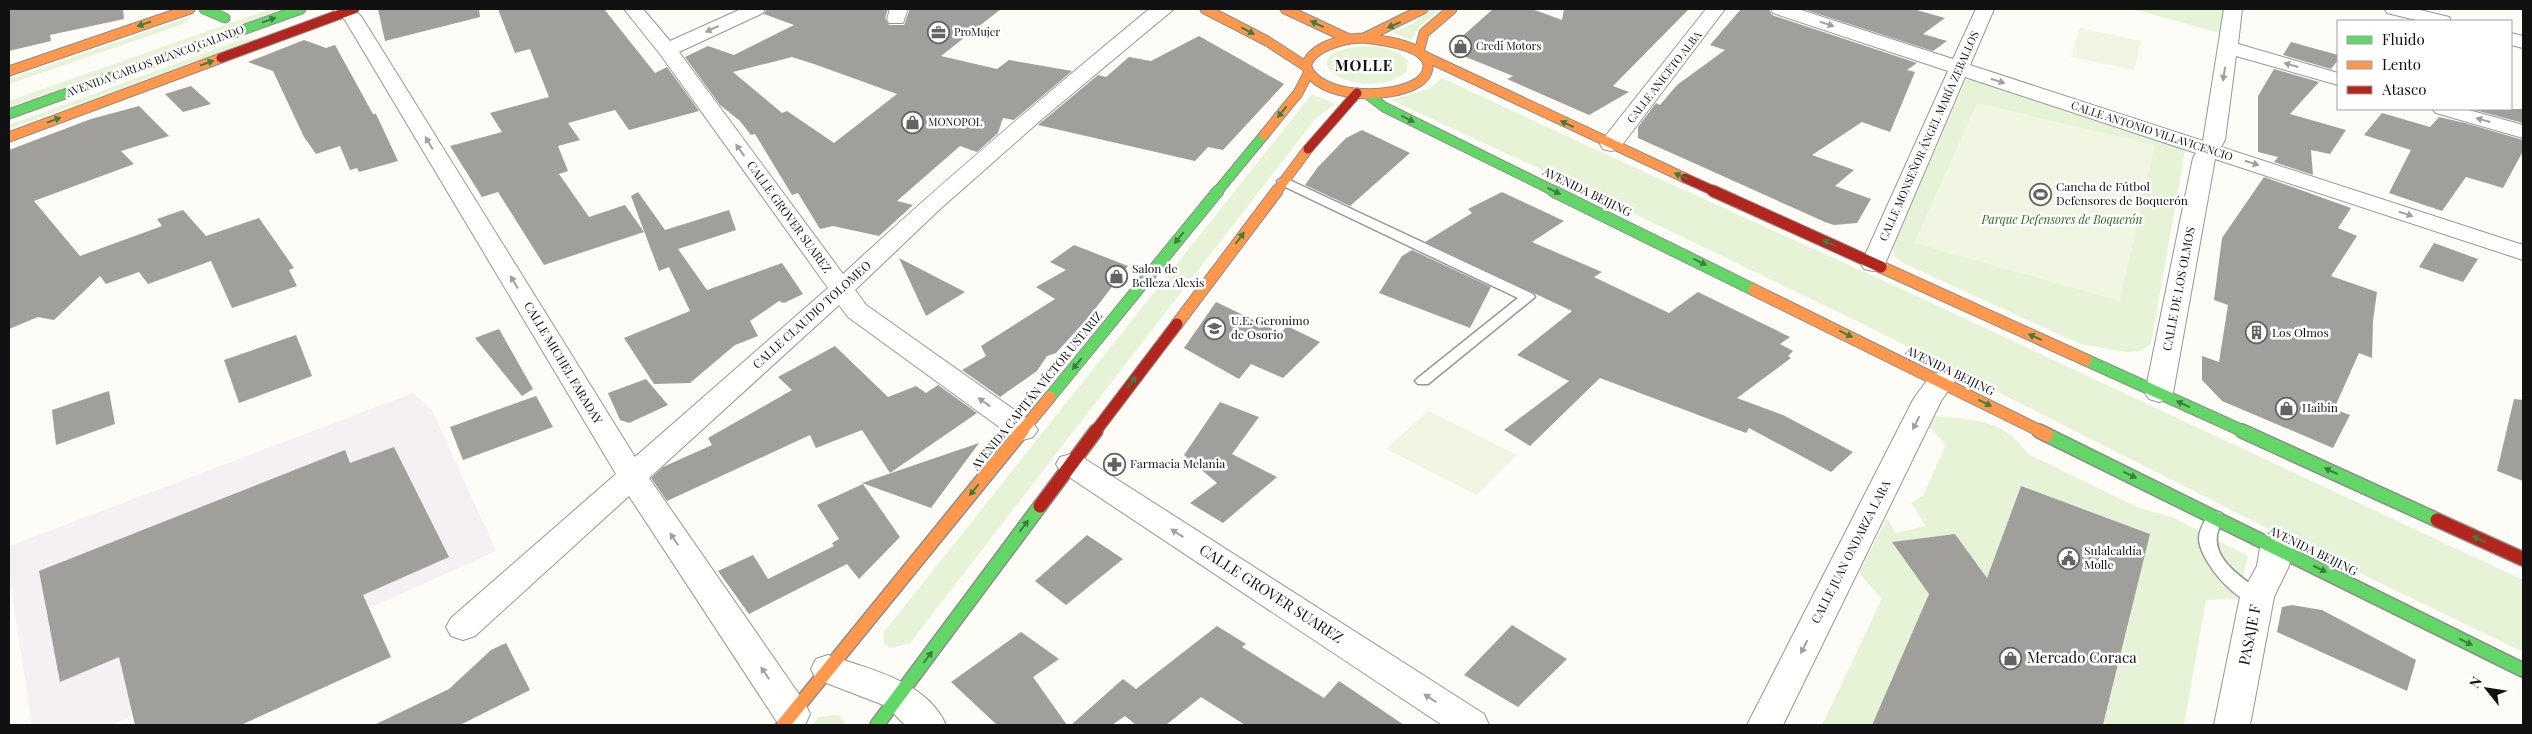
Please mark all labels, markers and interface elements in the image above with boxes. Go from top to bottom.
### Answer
one-way arrow [261,16,276,23]
one-way arrow [1310,19,1324,27]
office icon: ProMujer [926,20,950,44]
legend [2337,20,2512,110]
street label: AVENIDA CARLOS BLANCO GALINDO [63,21,246,100]
one-way arrow [136,21,151,29]
one-way arrow [1387,21,1401,29]
one-way arrow [1819,21,1834,28]
place label: ProMujer [954,24,1000,39]
one-way arrow [705,26,719,34]
one-way arrow [1241,27,1255,36]
street label: CALLE ANICETO ALBA [1623,28,1704,126]
street label: CALLE MONSEÑOR ÁNGEL MARÍA ZEBALLOS [1875,28,1982,243]
text: Fluido [2382,29,2425,49]
shop icon: Credi Motors [1448,34,1472,58]
place label: Credi Motors [1476,38,1541,53]
text: Lento [2382,54,2421,74]
district label: MOLLE [1335,55,1393,75]
one-way arrow [200,59,215,67]
one-way arrow [2284,61,2299,69]
one-way arrow [2220,67,2228,83]
one-way arrow [1990,77,2005,85]
text: Atasco [2381,79,2426,99]
street label: CALLE ANTONIO VILLAVICENCIO [2069,97,2235,164]
one-way arrow [1276,105,1287,118]
shop icon: MONOPOL [900,110,924,134]
place label: MONOPOL [928,114,983,129]
one-way arrow [1401,115,1416,123]
one-way arrow [47,116,62,123]
one-way arrow [2476,116,2491,124]
one-way arrow [1560,119,1574,127]
one-way arrow [425,136,434,150]
one-way arrow [735,143,745,157]
street label: CALLE GROVER SUAREZ [744,157,836,275]
one-way arrow [2245,160,2260,168]
street label: AVENIDA BEIJING [1539,162,1635,220]
one-way arrow [1674,172,1688,180]
place label: Cancha de Fútbol Defensores de Boquerón [2056,178,2188,208]
sports icon: Cancha de Fútbol Defensores de Boquerón [2028,182,2052,206]
one-way arrow [1547,187,1561,195]
park label: Parque Defensores de Boquerón [1981,211,2142,227]
one-way arrow [2399,211,2414,219]
street label: CALLE DE LOS OLMOS [2158,226,2198,352]
one-way arrow [1174,231,1185,244]
one-way arrow [1235,231,1245,245]
one-way arrow [1822,239,1836,247]
street label: CALLE CLAUDIO TOLOMEO [749,257,874,372]
one-way arrow [1693,258,1707,266]
place label: Salon de Belleza Alexis [1132,260,1204,290]
shop icon: Salon de Belleza Alexis [1104,264,1128,288]
one-way arrow [509,275,518,288]
street label: CALLE MICHEL FARADAY [521,298,607,427]
street label: AVENIDA CAPITÁN VÍCTOR USTARIZ [967,308,1105,474]
place label: U.E. Geronimo de Osorio [1231,312,1310,342]
school or university icon: U.E. Geronimo de Osorio [1203,316,1227,340]
building icon: Los Olmos [2244,321,2268,345]
place label: Los Olmos [2272,324,2329,340]
one-way arrow [1839,330,1853,338]
one-way arrow [2028,333,2042,341]
street label: AVENIDA BEIJING [1902,341,1998,399]
one-way arrow [1071,357,1082,370]
one-way arrow [1127,375,1137,389]
shop icon: Haibin [2274,396,2298,420]
one-way arrow [977,397,990,407]
one-way arrow [1978,399,1992,407]
place label: Haibin [2302,399,2338,415]
one-way arrow [2176,400,2190,408]
one-way arrow [1912,416,1920,430]
pharmacy icon: Farmacia Melania [1102,452,1126,476]
place label: Farmacia Melania [1130,455,1225,471]
one-way arrow [2324,467,2338,475]
one-way arrow [2123,471,2137,479]
street label: CALLE JUAN ONDARZA LARA [1807,477,1893,626]
one-way arrow [969,483,980,496]
one-way arrow [1019,520,1030,533]
street label: AVENIDA BEIJING [2265,521,2361,579]
one-way arrow [1170,528,1183,538]
one-way arrow [669,532,679,545]
one-way arrow [2472,534,2486,542]
street label: CALLE GROVER SUAREZ [1196,539,1347,647]
place label: Sulalcaldía Molle [2084,542,2142,572]
public building icon: Sulalcaldía Molle [2056,546,2080,570]
one-way arrow [2313,565,2327,573]
street label: PASAJE F [2233,602,2265,667]
one-way arrow [2459,638,2473,646]
one-way arrow [1800,639,1808,654]
shop icon: Mercado Coraca [1999,646,2023,670]
place label: Mercado Coraca [2027,647,2137,667]
one-way arrow [922,651,933,664]
north arrow [2462,664,2512,714]
one-way arrow [760,667,769,680]
text: N [2465,673,2486,691]
one-way arrow [1423,694,1437,703]

